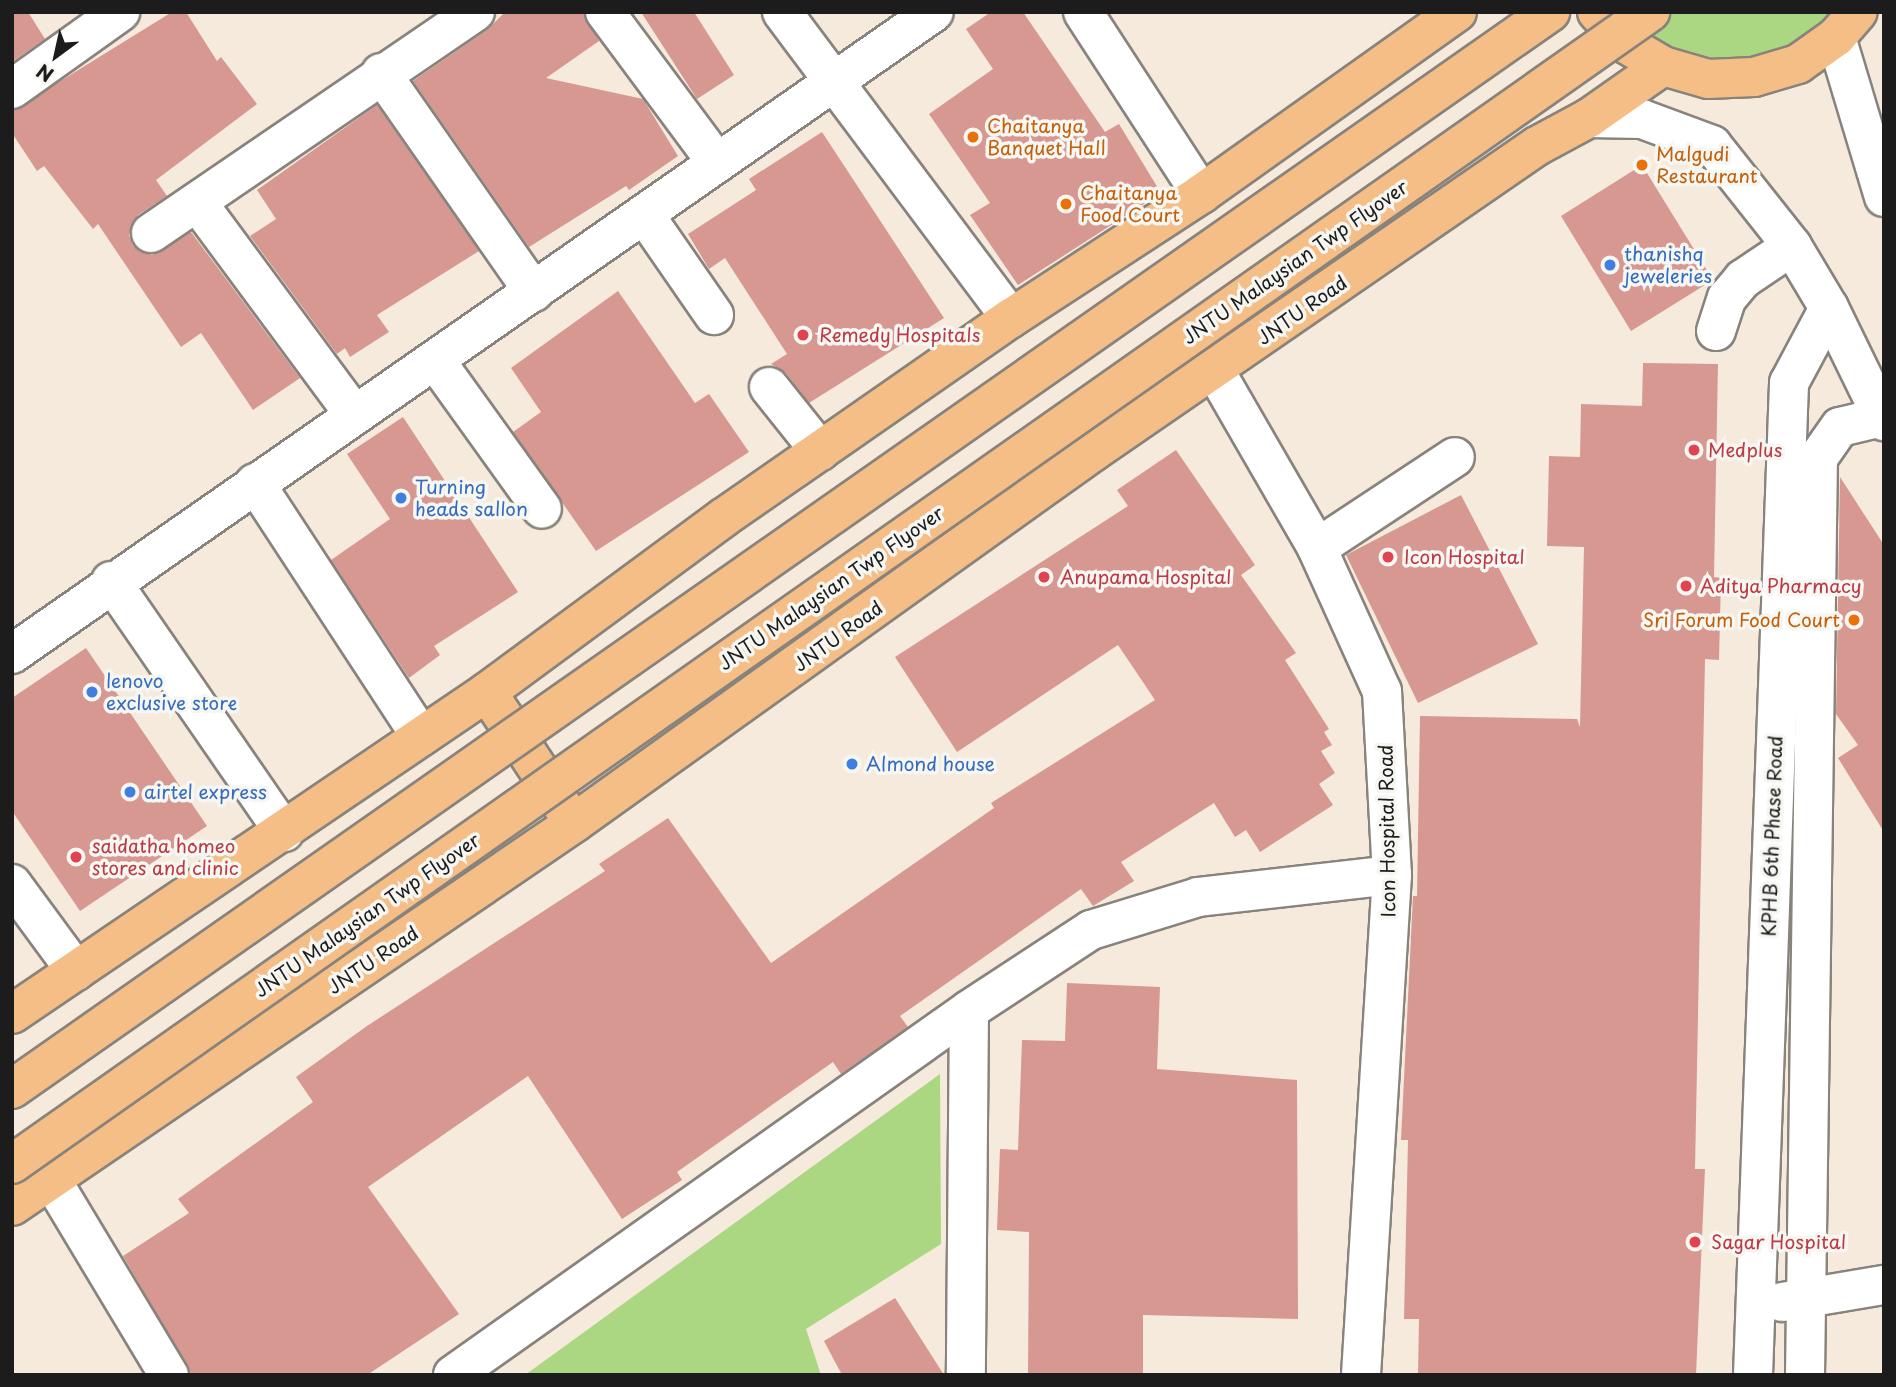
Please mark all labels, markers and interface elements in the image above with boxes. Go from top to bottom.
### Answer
north arrow [21,21,91,91]
text: N [31,58,59,89]
place label: Chaitanya Banquet Hall [987,115,1107,159]
marker: Chaitanya Banquet Hall [965,129,981,145]
place label: Malgudi Restaurant [1656,143,1758,187]
marker: Malgudi Restaurant [1634,157,1650,173]
street label: JNTU Malaysian Twp Flyover [1178,176,1412,348]
place label: Chaitanya Food Court [1080,182,1181,226]
marker: Chaitanya Food Court [1058,196,1074,212]
place label: thanishq jeweleries [1624,243,1712,287]
marker: thanishq jeweleries [1602,257,1618,273]
street label: JNTU Road [1252,271,1352,349]
place label: Remedy Hospitals [819,324,981,346]
marker: Remedy Hospitals [793,325,813,345]
place label: Medplus [1708,439,1782,461]
marker: Medplus [1686,442,1702,458]
place label: Turning heads sallon [415,476,527,520]
marker: Turning heads sallon [393,490,409,506]
street label: JNTU Malaysian Twp Flyover [714,502,948,674]
place label: Icon Hospital [1404,546,1524,568]
marker: Icon Hospital [1378,547,1398,567]
place label: Anupama Hospital [1060,566,1233,588]
marker: Anupama Hospital [1034,567,1054,587]
place label: Aditya Pharmacy [1700,575,1862,597]
marker: Aditya Pharmacy [1678,578,1694,594]
street label: JNTU Road [789,596,887,676]
place label: Sri Forum Food Court [1643,609,1840,631]
marker: Sri Forum Food Court [1846,612,1862,628]
place label: lenovo exclusive store [106,670,238,714]
marker: lenovo exclusive store [84,684,100,700]
street label: KPHB 6th Phase Road [1757,735,1787,937]
street label: Icon Hospital Road [1374,745,1400,917]
place label: Almond house [866,753,995,775]
marker: Almond house [844,756,860,772]
place label: airtel express [144,781,267,803]
marker: airtel express [122,784,138,800]
street label: JNTU Malaysian Twp Flyover [250,829,484,1001]
place label: saidatha homeo stores and clinic [92,835,240,879]
marker: saidatha homeo stores and clinic [66,847,86,867]
street label: JNTU Road [323,921,423,999]
place label: Sagar Hospital [1711,1231,1848,1253]
marker: Sagar Hospital [1685,1232,1705,1252]

